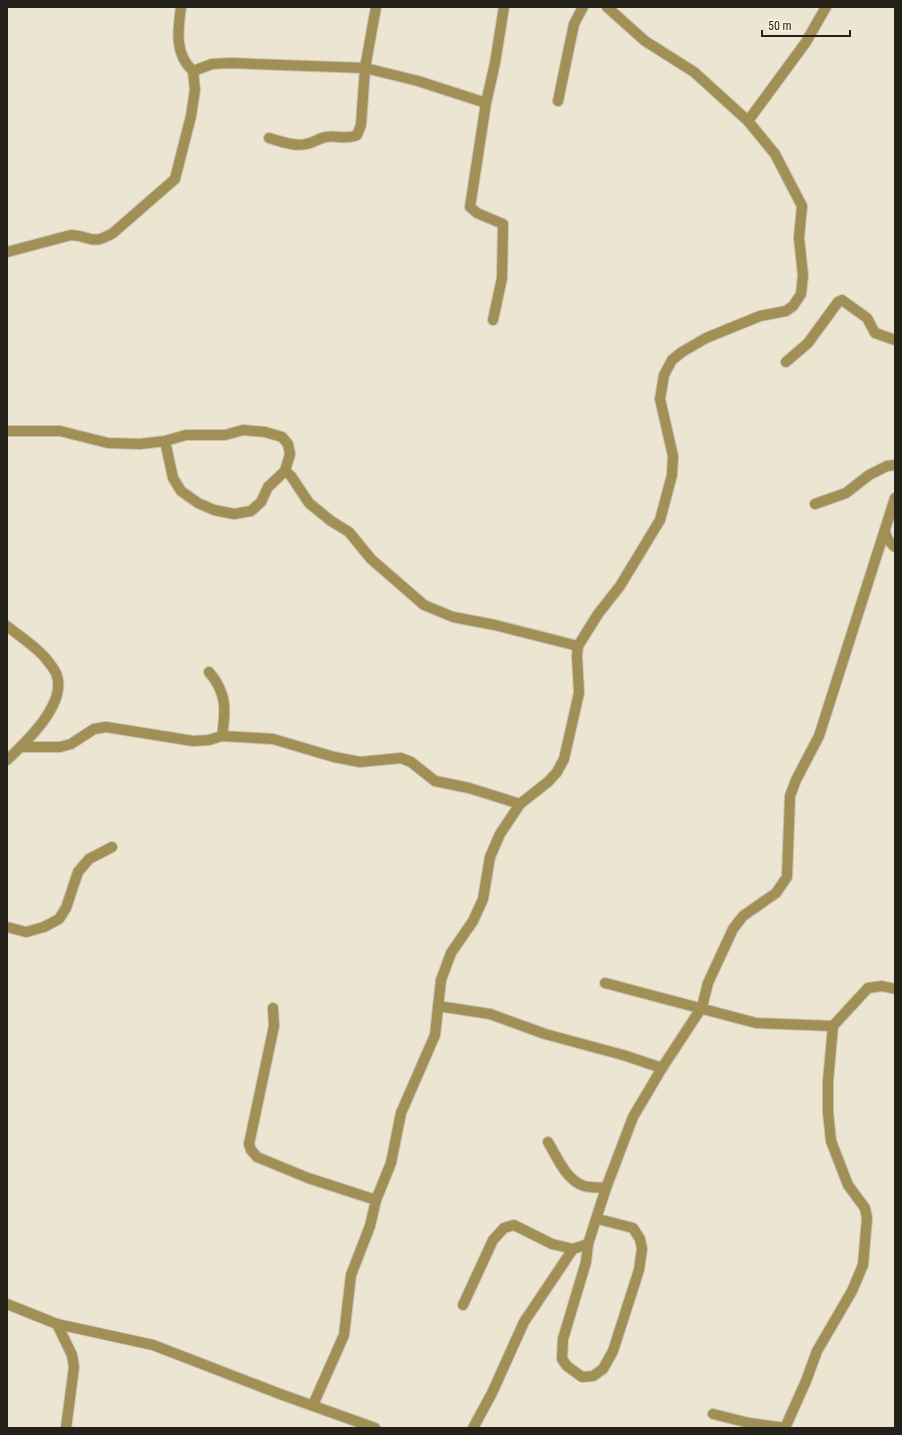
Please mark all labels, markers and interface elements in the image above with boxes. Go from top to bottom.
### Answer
scale bar [762,12,850,38]
text: 50 m [768,19,792,33]

